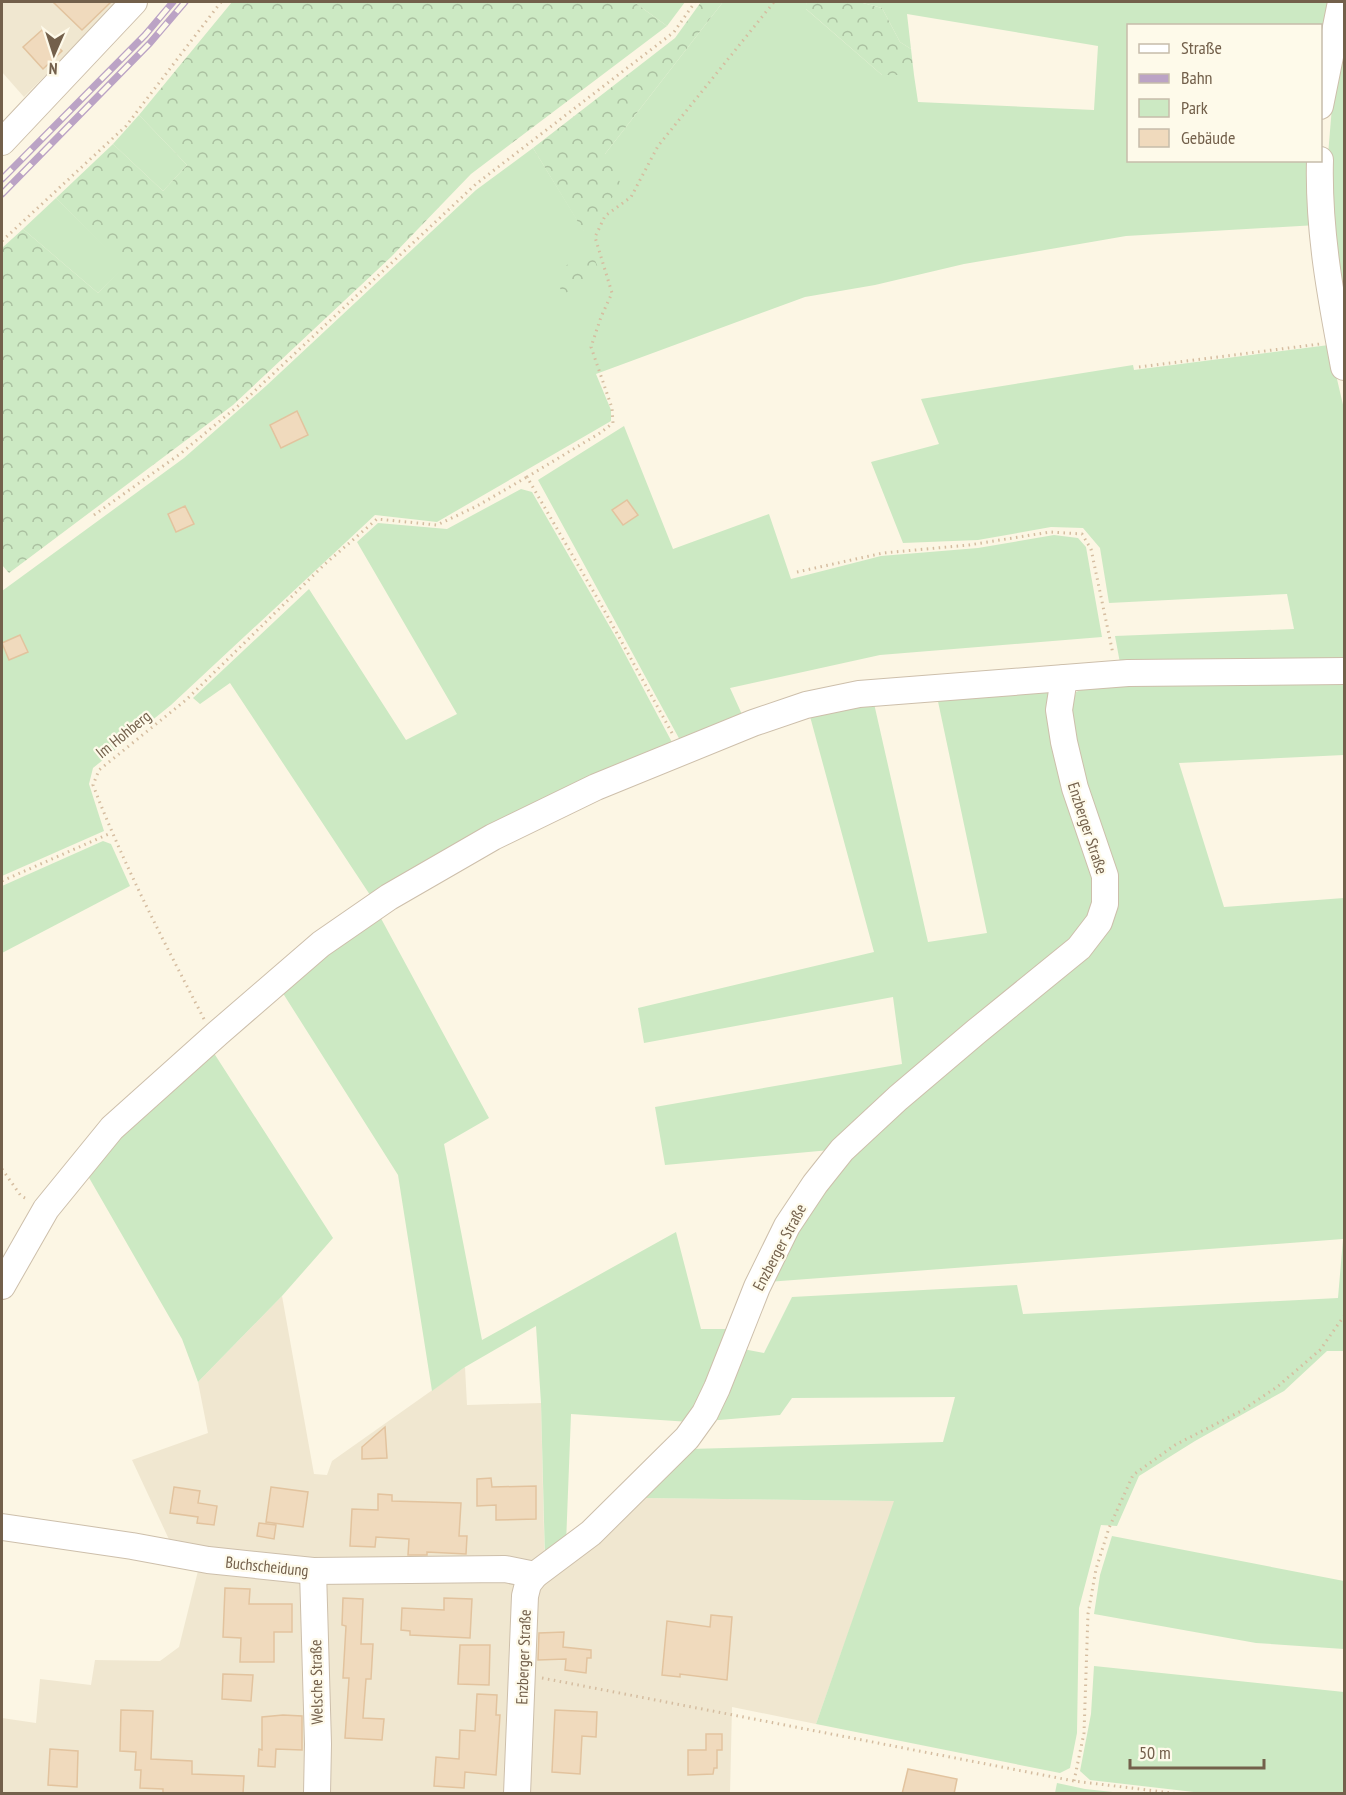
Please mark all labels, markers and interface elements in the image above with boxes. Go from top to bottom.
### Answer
north arrow [24,24,84,84]
legend [1127,24,1322,162]
text: Straße [1181,36,1222,59]
text: N [48,59,58,79]
text: Bahn [1181,66,1213,89]
text: Park [1181,96,1208,119]
text: Gebäude [1181,126,1235,149]
street label: Im Hohberg [91,706,155,762]
street label: Enzberger Straße [1064,780,1112,876]
street label: Enzberger Straße [748,1200,810,1294]
street label: Buchscheidung [225,1552,309,1580]
street label: Enzberger Straße [511,1609,535,1705]
street label: Welsche Straße [305,1639,327,1725]
scale bar [1130,1732,1264,1770]
text: 50 m [1139,1741,1171,1764]

